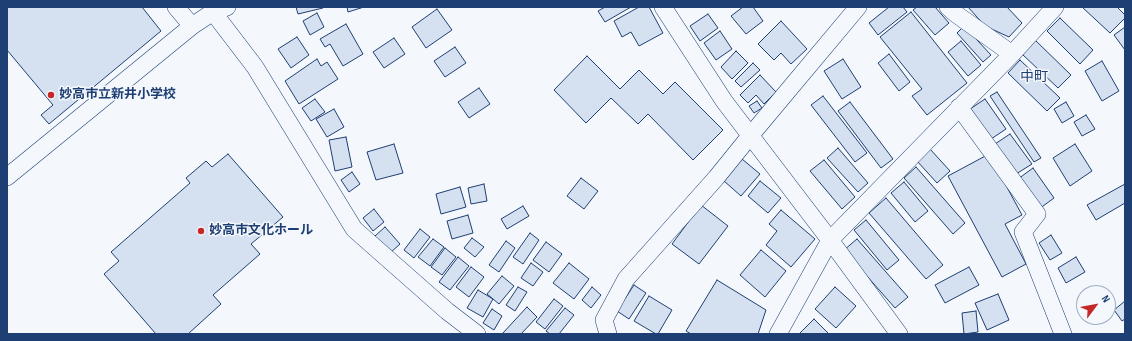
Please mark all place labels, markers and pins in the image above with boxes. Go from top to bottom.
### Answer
place label: 妙高市立新井小学校 [59,87,176,103]
marker: 妙高市立新井小学校 [46,90,56,100]
place label: 妙高市文化ホール [209,223,313,239]
marker: 妙高市文化ホール [196,226,206,236]

